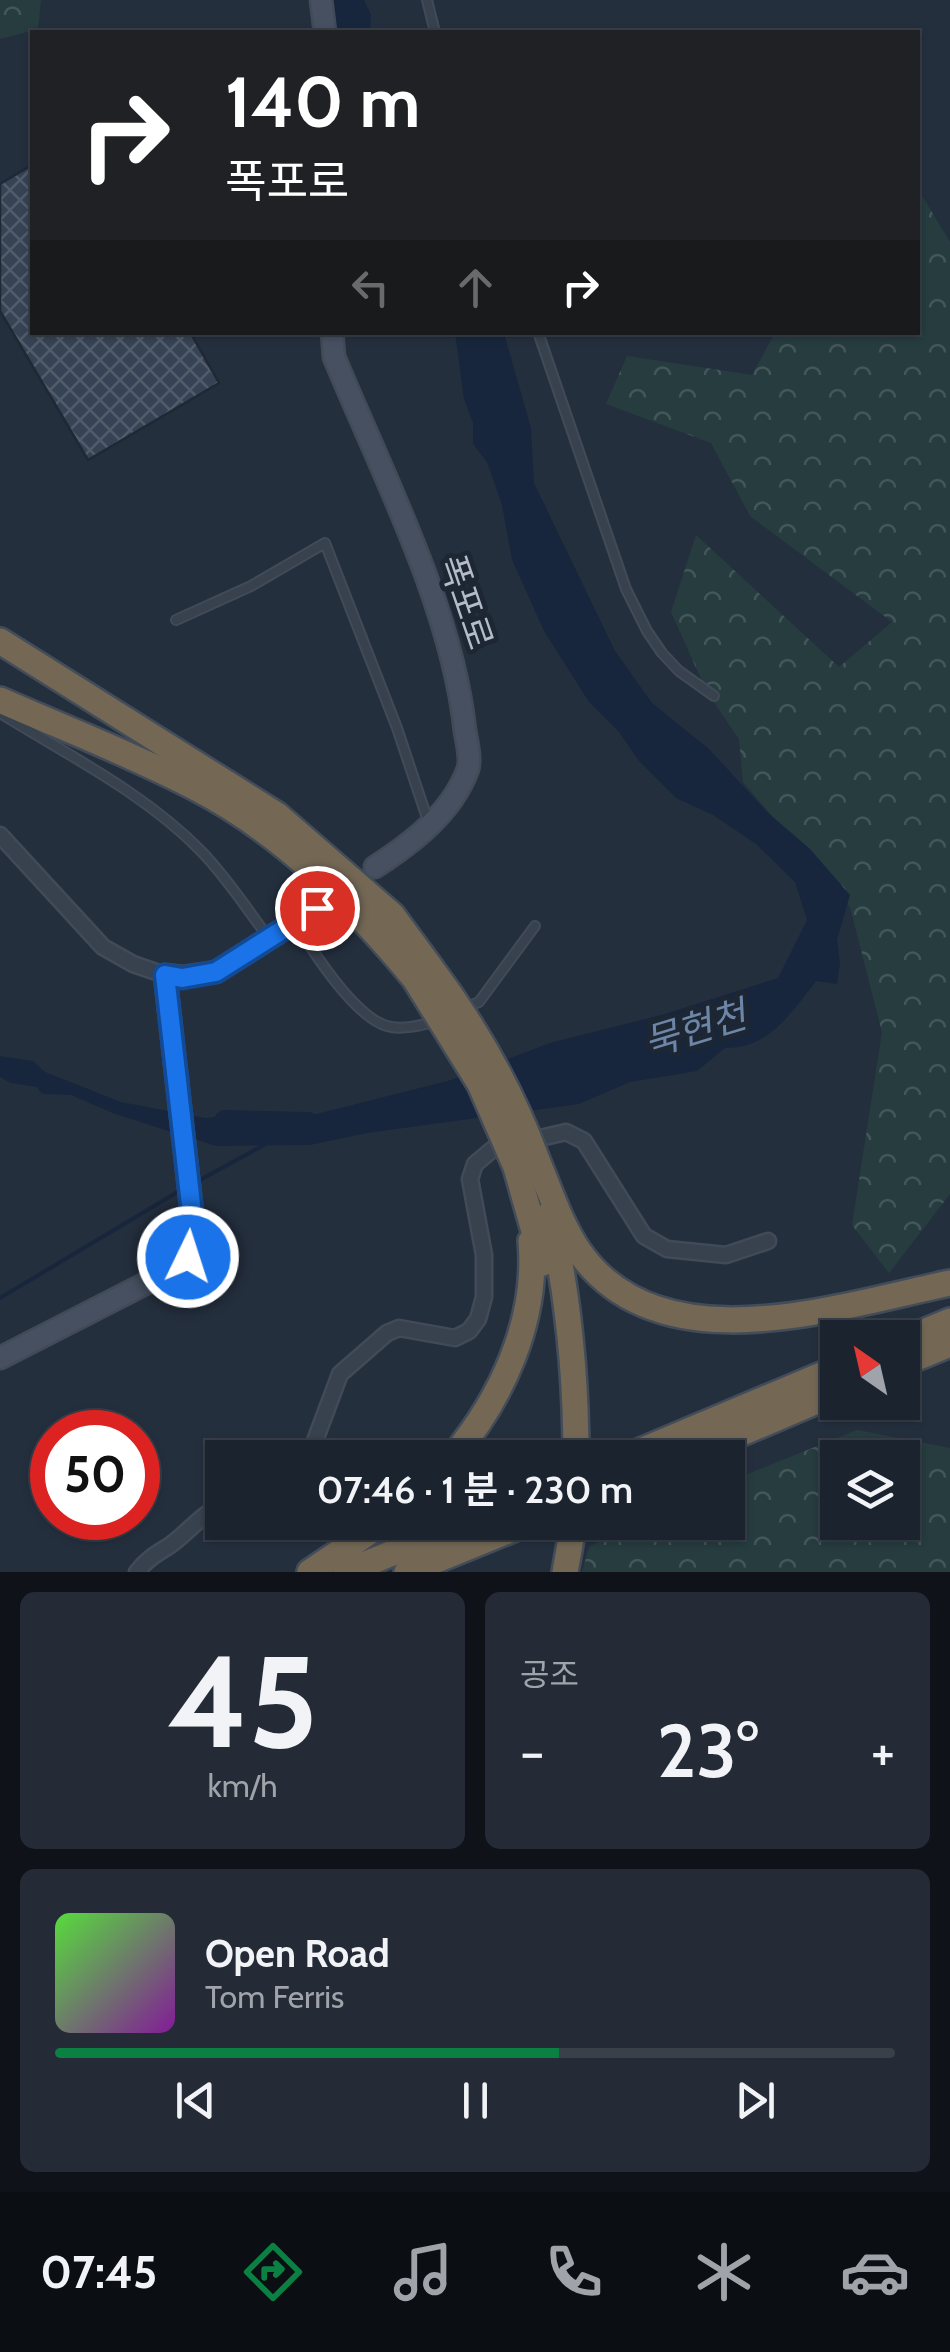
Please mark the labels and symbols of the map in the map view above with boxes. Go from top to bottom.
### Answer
street label: 폭포로 [430,549,503,655]
pin [275,866,360,951]
water label: 묵현천 [638,990,756,1066]
position arrow [136,1205,240,1309]
north arrow [820,1320,920,1420]
speed limit sign: 50 [30,1410,160,1540]

